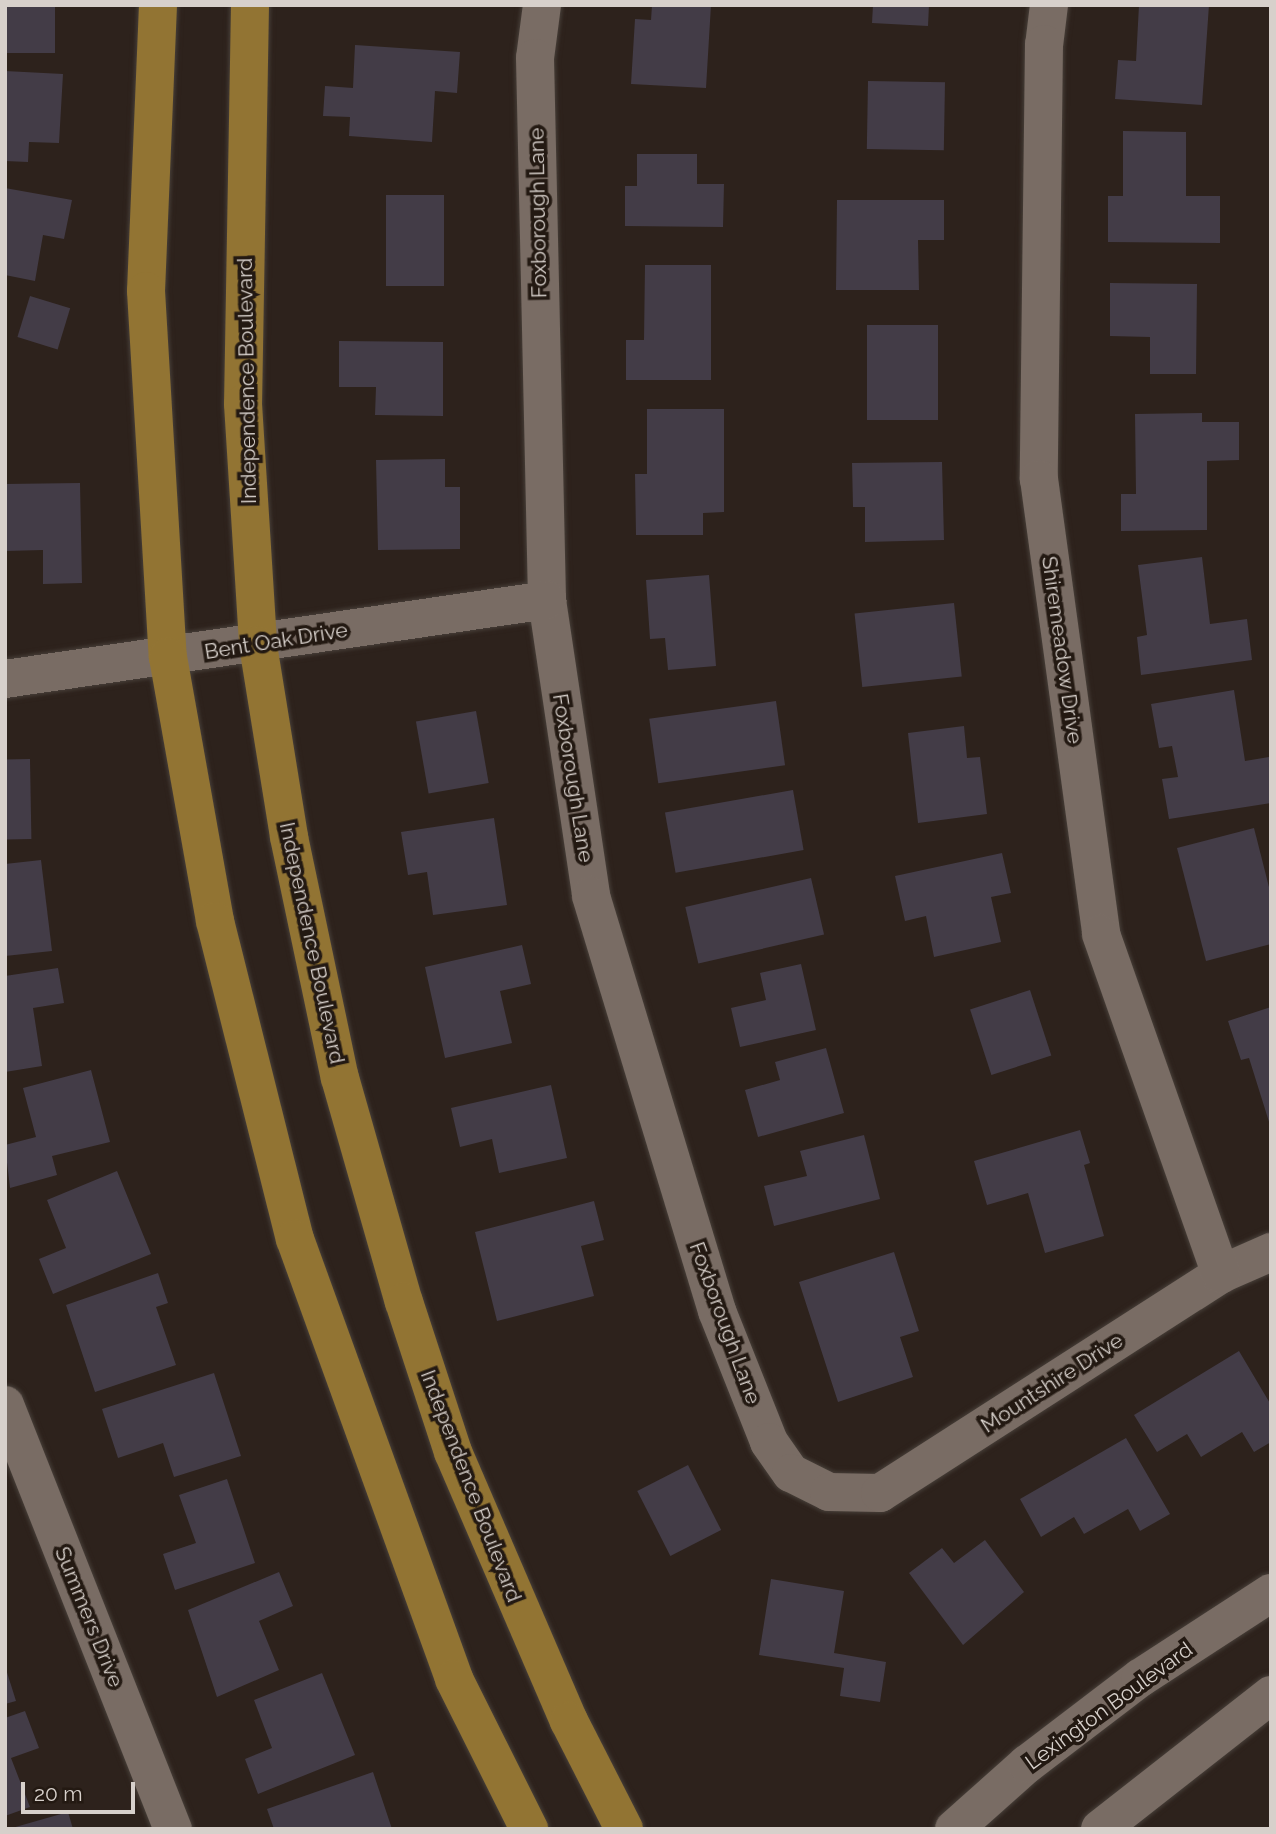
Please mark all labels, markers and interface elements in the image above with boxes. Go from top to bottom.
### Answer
street label: Foxborough Lane [524,128,552,298]
street label: Independence Boulevard [232,258,262,504]
street label: Shiremeadow Drive [1036,554,1088,746]
street label: Bent Oak Drive [203,617,349,665]
street label: Foxborough Lane [547,692,599,864]
street label: Independence Boulevard [274,820,350,1066]
street label: Foxborough Lane [684,1239,766,1407]
street label: Mountshire Drive [976,1328,1128,1438]
street label: Independence Boulevard [415,1367,527,1605]
street label: Summers Drive [49,1543,129,1691]
street label: Lexington Boulevard [1021,1637,1197,1775]
scale bar [24,1768,138,1812]
text: 20 m [34,1781,82,1806]

